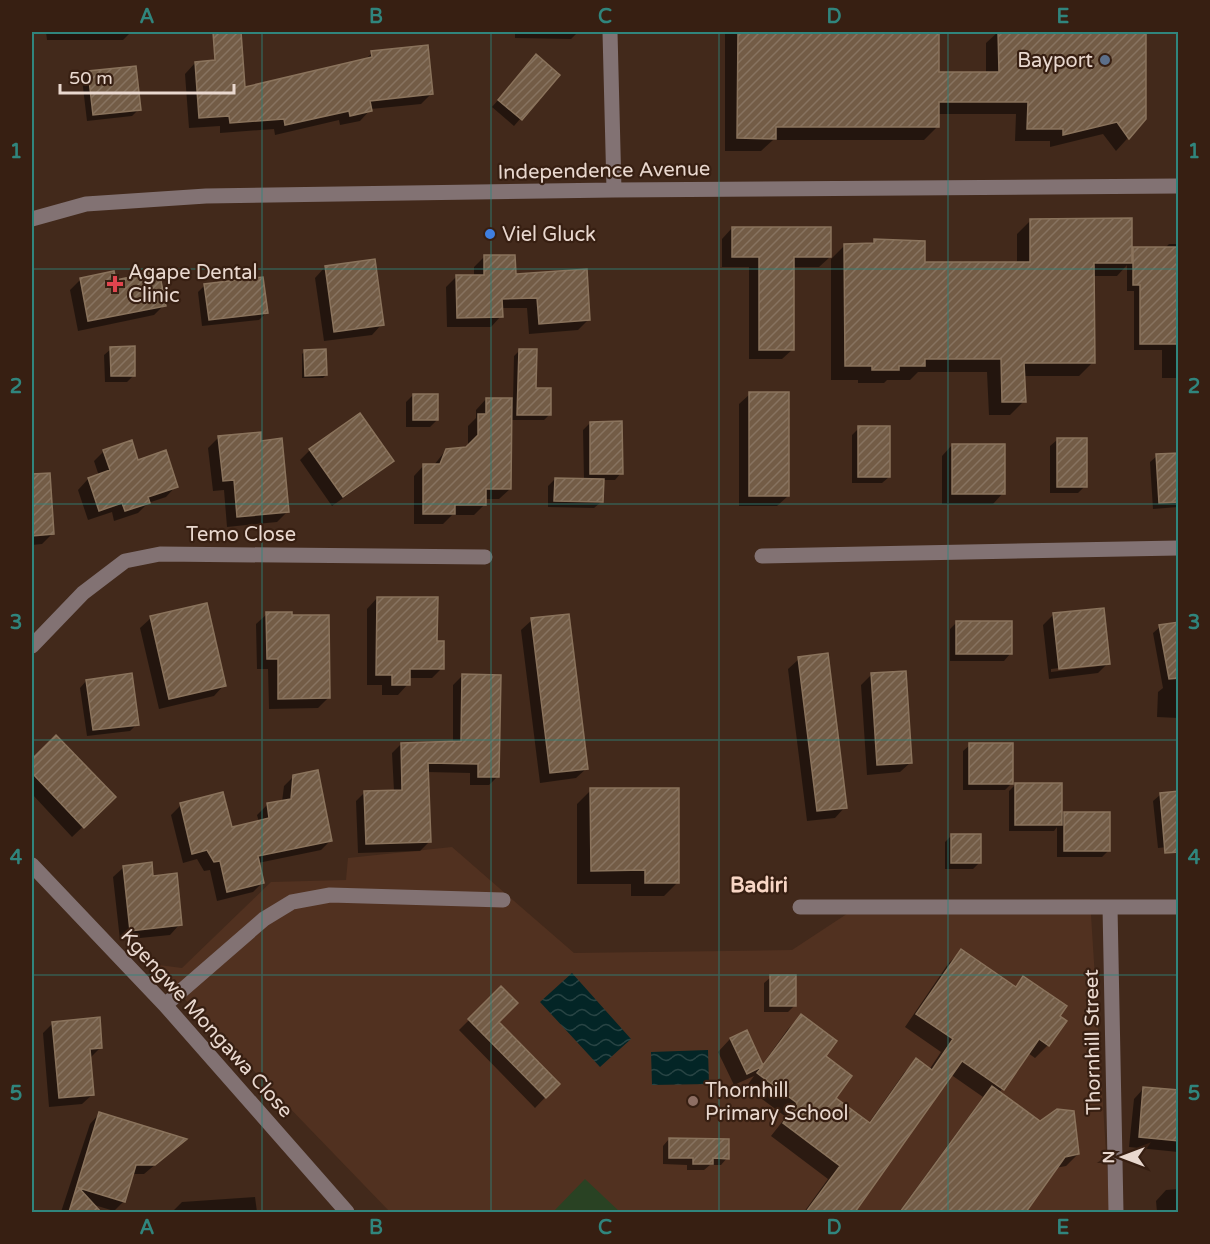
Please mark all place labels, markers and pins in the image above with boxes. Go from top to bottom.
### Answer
place label: Bayport [1017,49,1093,73]
marker: Bayport [1098,53,1112,67]
place label: Viel Gluck [502,223,596,247]
marker: Viel Gluck [483,227,497,241]
place label: Agape Dental Clinic [128,261,257,308]
marker: Agape Dental Clinic [106,275,124,293]
place label: Thornhill Primary School [705,1079,849,1126]
marker: Thornhill Primary School [686,1094,700,1108]

